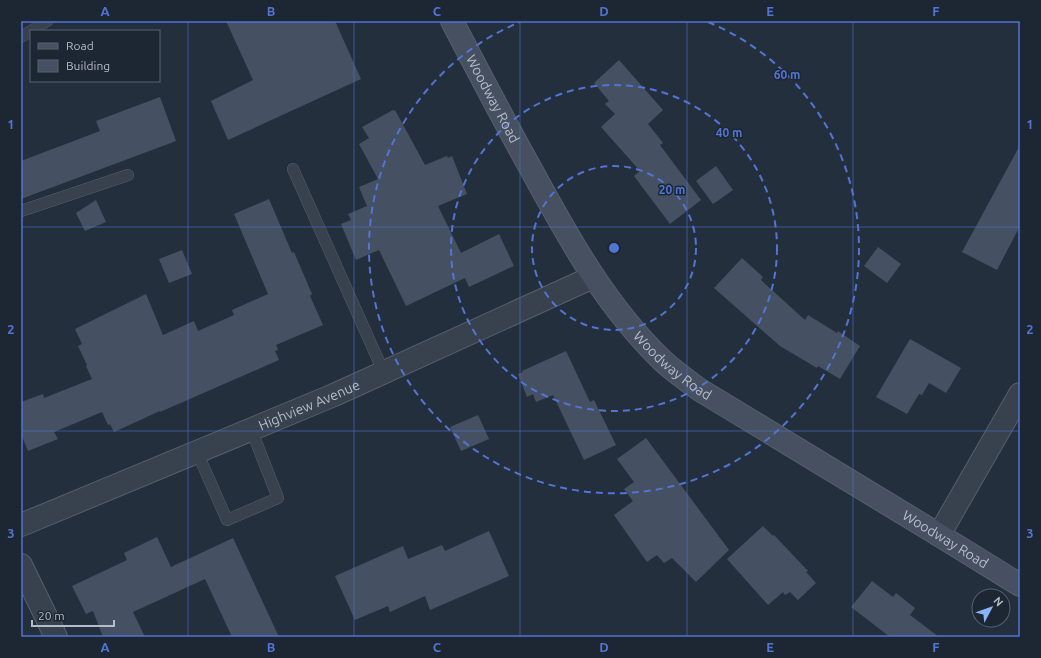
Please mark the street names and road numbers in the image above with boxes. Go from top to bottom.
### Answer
street label: Woodway Road [463,52,523,146]
street label: Woodway Road [630,328,714,403]
street label: Highview Avenue [256,376,362,434]
street label: Woodway Road [900,507,991,571]

